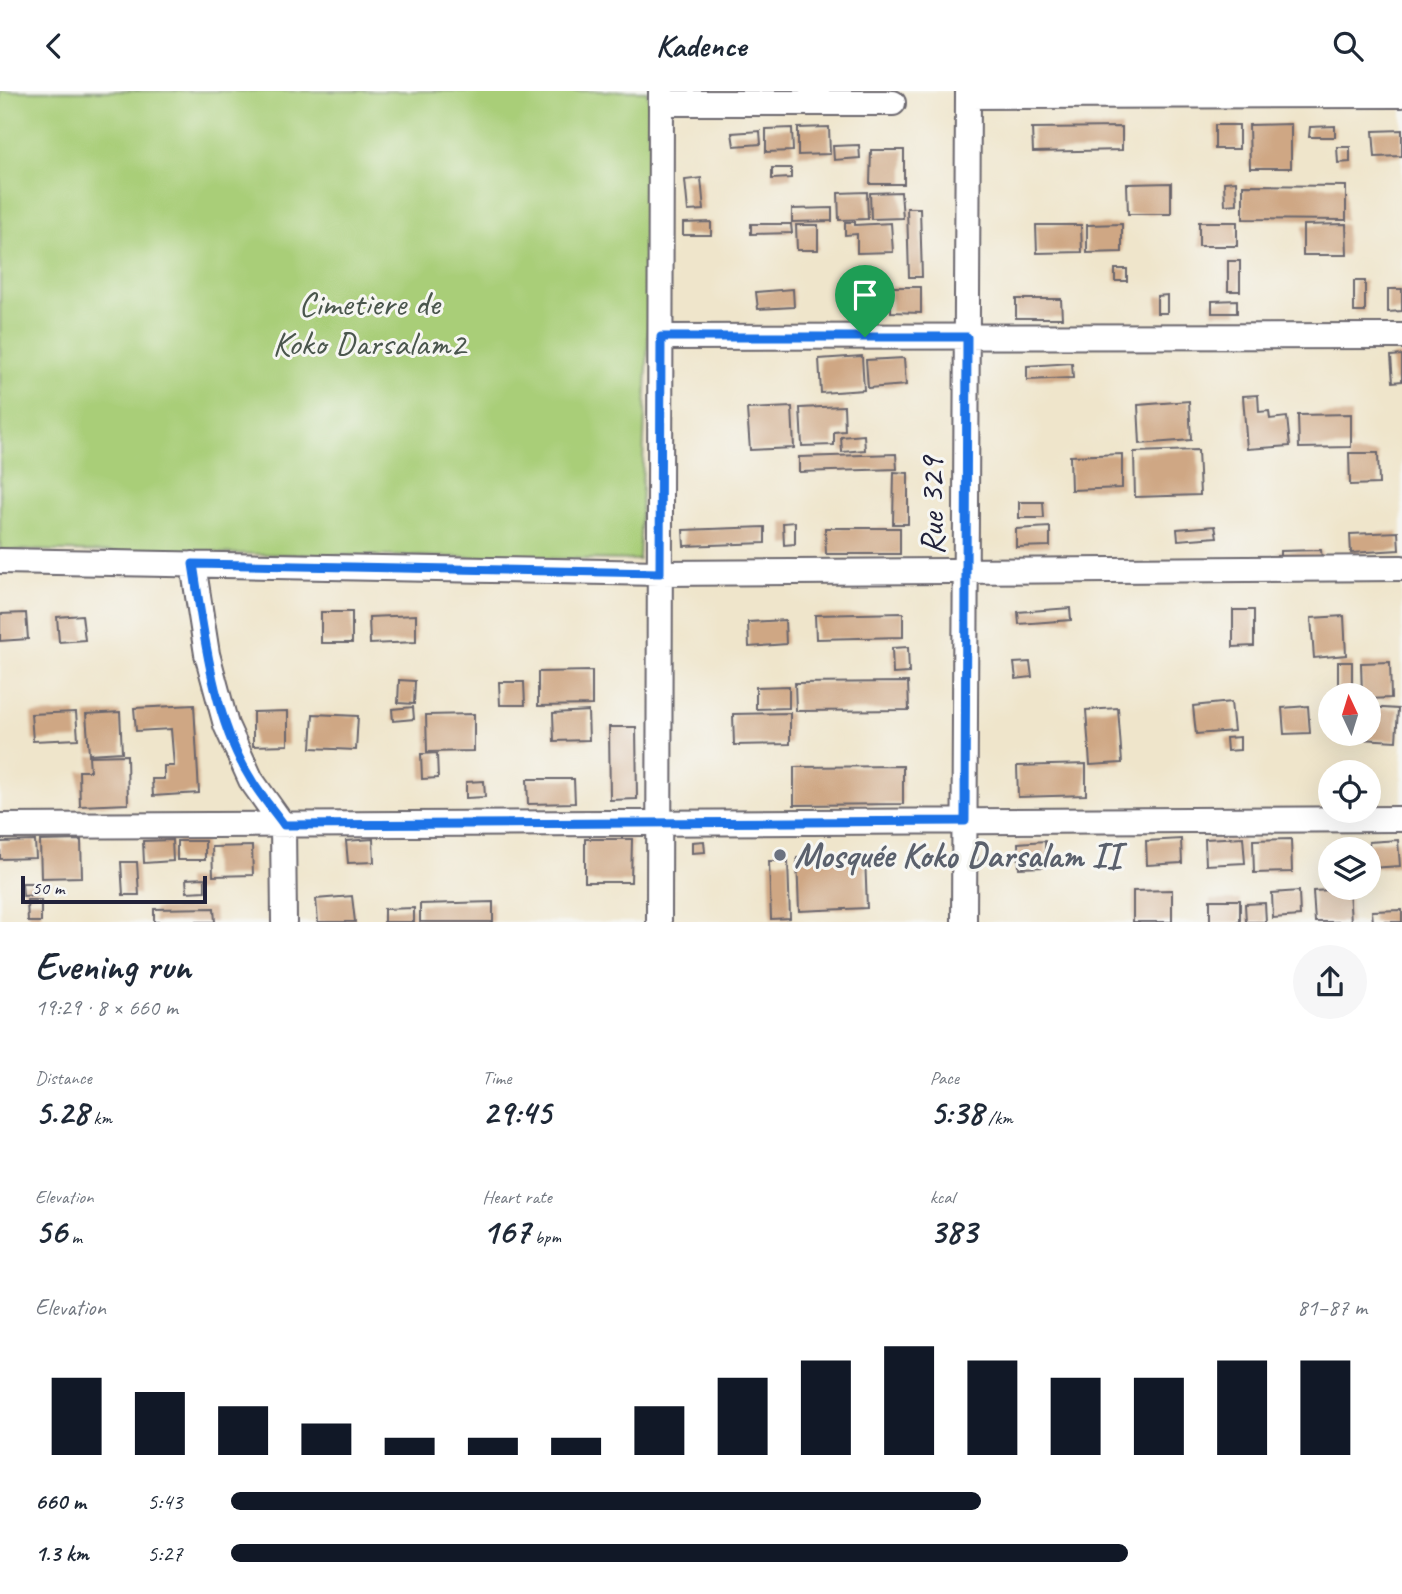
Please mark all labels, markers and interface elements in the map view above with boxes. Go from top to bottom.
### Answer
text: Kadence [656,25,746,66]
icon: back [35,27,73,65]
icon: search [1329,27,1367,65]
pin [835,265,895,337]
icon: arrive [846,276,884,314]
park label: Cimetiere de Koko Darsalam2 [272,281,469,366]
street label: Rue 329 [909,454,954,555]
north arrow [1318,683,1381,745]
map controls [1318,683,1381,900]
button: locate [1318,760,1381,823]
place label: Mosquée Koko Darsalam II [794,833,1128,878]
button: layers [1318,837,1381,900]
marker: Mosquée Koko Darsalam II [772,847,788,863]
scale bar [21,873,206,905]
text: 50 m [32,876,64,900]
text: Evening run [35,943,191,990]
button: share [1293,945,1367,1019]
text: 19:29 · 8 × 660 m [35,993,178,1022]
text: Distance [35,1066,92,1090]
text: Time [482,1066,511,1090]
text: Pace [930,1066,959,1090]
text: 5.28 [35,1090,89,1135]
text: 29:45 [482,1090,551,1135]
text: 5:38 [930,1090,983,1135]
text: km [89,1106,112,1130]
text: /km [983,1106,1013,1130]
text: Elevation [35,1185,93,1209]
text: Heart rate [482,1185,552,1209]
text: kcal [930,1185,955,1209]
text: 56 [35,1209,67,1254]
text: 167 [482,1209,530,1254]
text: 383 [930,1209,977,1254]
text: m [67,1225,82,1249]
text: bpm [530,1225,561,1249]
text: Elevation [35,1293,106,1322]
text: 81–87 m [1297,1293,1367,1322]
text: 660 m [35,1487,86,1516]
text: 5:43 [147,1487,183,1516]
text: 1.3 km [35,1539,89,1568]
text: 5:27 [147,1539,183,1568]

